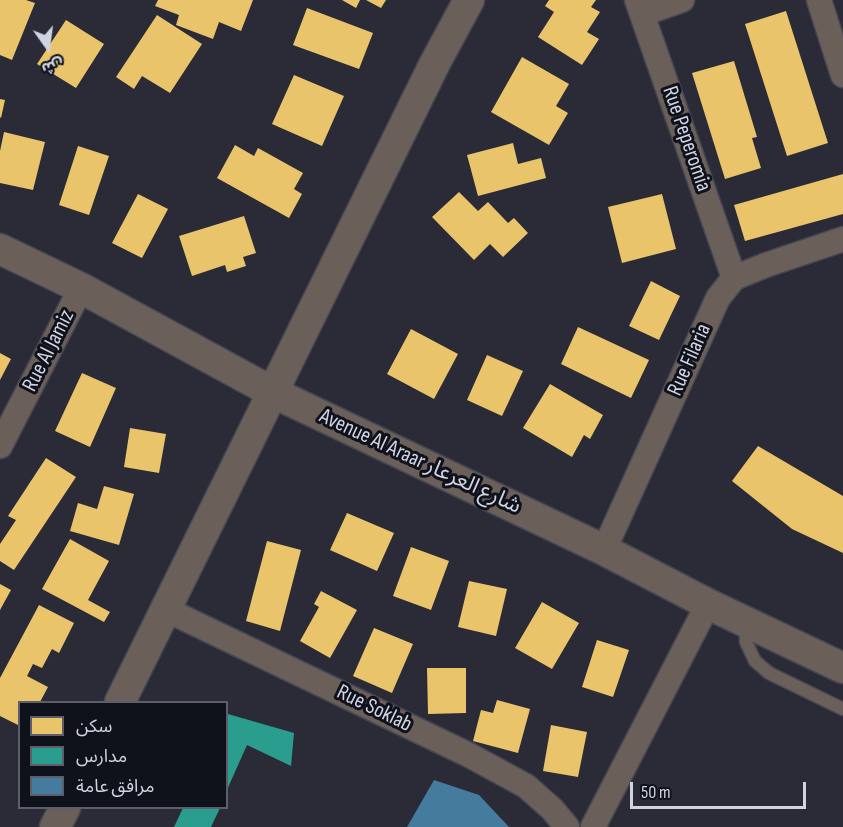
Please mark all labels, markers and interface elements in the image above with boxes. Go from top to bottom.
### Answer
north arrow [18,18,78,78]
text: ش [40,54,65,78]
street label: Rue Peperomia [656,83,716,195]
street label: Rue Al Jamiz [17,306,81,396]
street label: Rue Filaria [663,320,717,400]
street label: Avenue Al Araar شارع العرعار [315,404,525,520]
street label: Rue Soklab [332,680,416,738]
legend [18,701,228,809]
text: سكن [76,716,112,737]
text: مدارس [76,746,127,767]
scale bar [633,770,808,808]
text: مرافق عامة [76,776,154,797]
text: 50 m [641,782,671,803]

